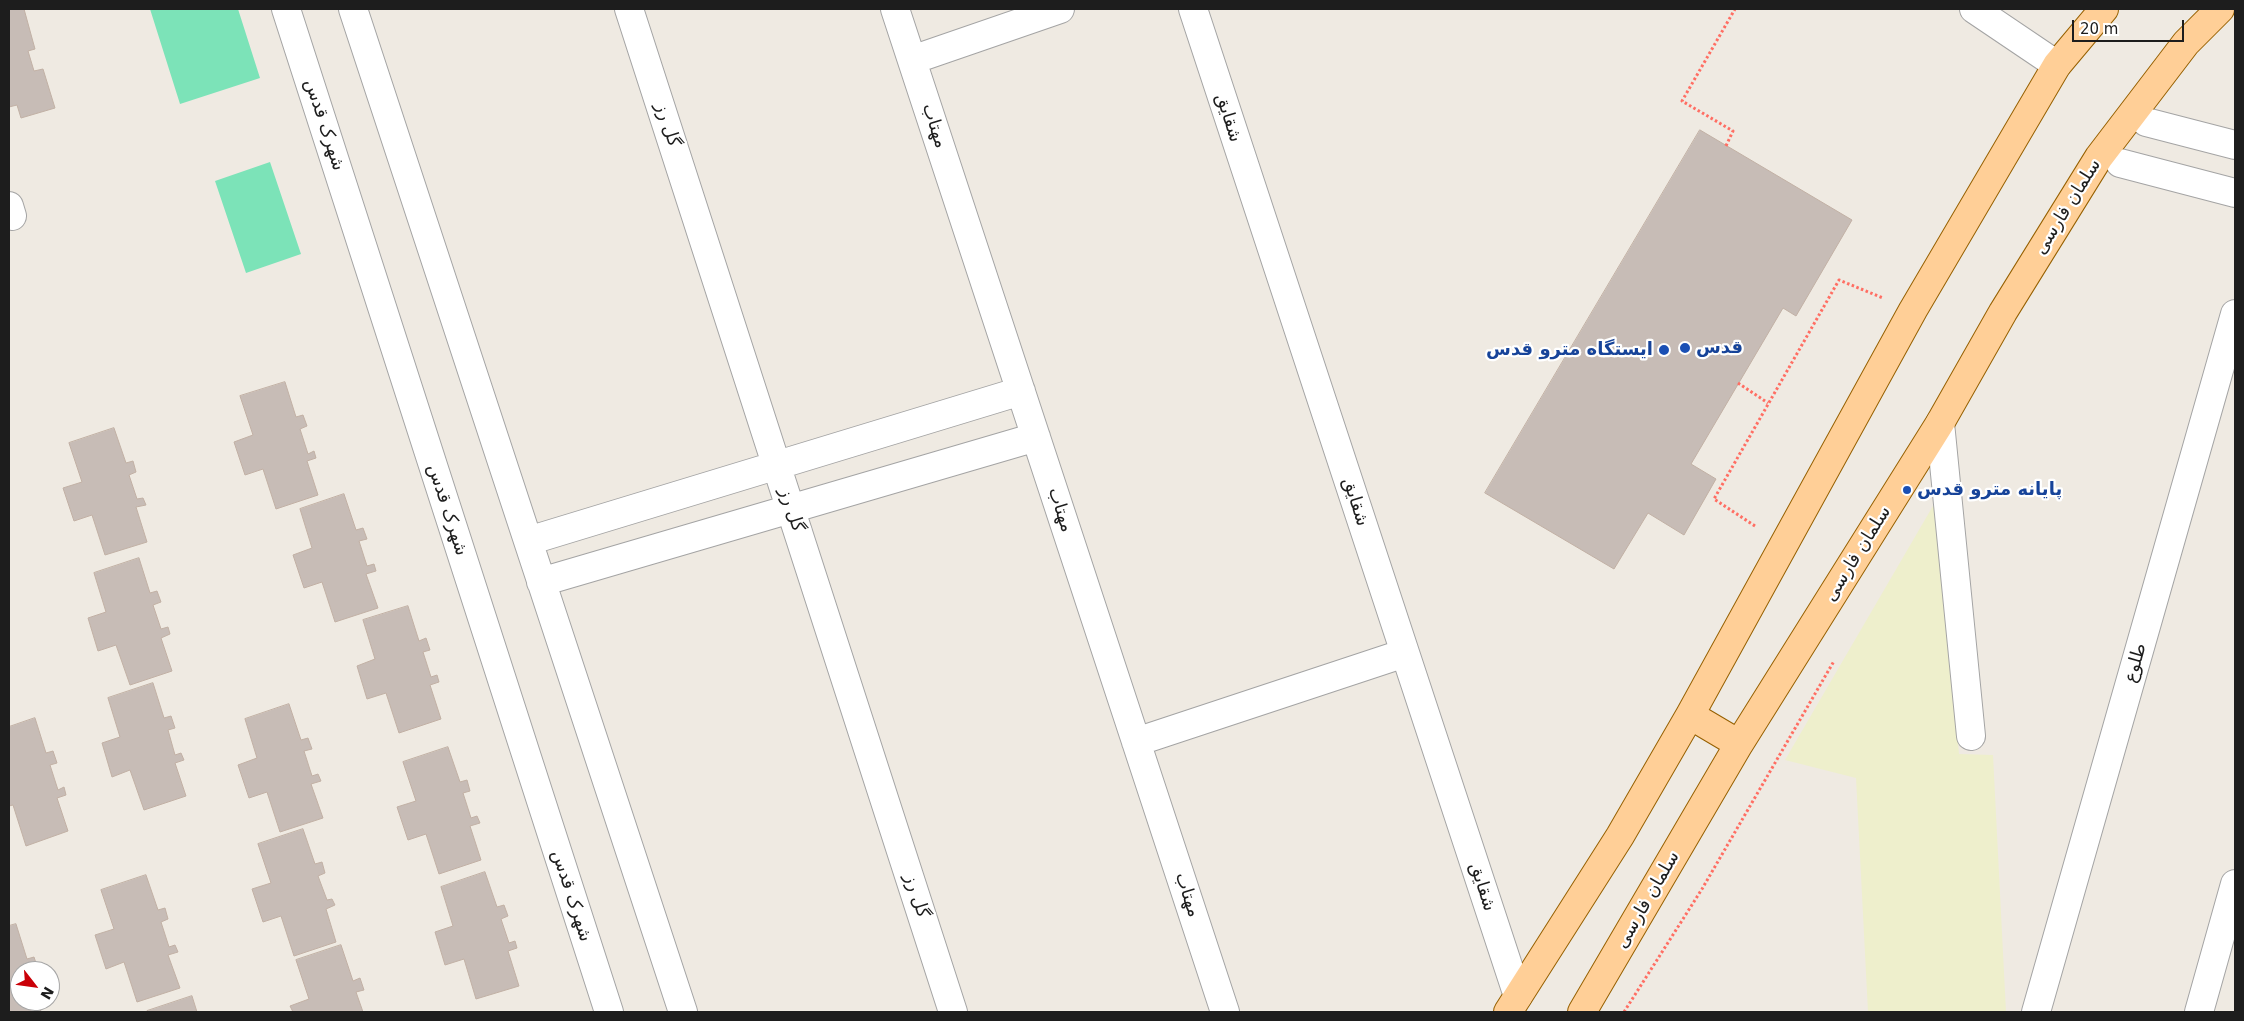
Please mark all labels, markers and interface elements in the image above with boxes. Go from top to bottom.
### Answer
scale bar [2074,10,2186,42]
text: 20 m [2080,20,2118,38]
street label: شهرک قدس [299,76,349,174]
street label: شقايق [1210,91,1246,145]
street label: گل رز [650,100,684,150]
street label: مهتاب [917,101,951,151]
street label: سلمان فارسی [2030,155,2106,259]
place label: قدس [1696,337,1743,359]
place label: ایستگاه مترو قدس [1486,339,1653,361]
marker: قدس [1678,341,1692,355]
marker: ایستگاه مترو قدس [1657,343,1671,357]
street label: شهرک قدس [422,461,472,559]
street label: شقايق [1337,475,1373,529]
place label: پایانه مترو قدس [1917,479,2062,501]
marker: پایانه مترو قدس [1901,484,1913,496]
street label: گل رز [774,485,808,535]
street label: مهتاب [1043,485,1077,535]
street label: سلمان فارسی [1820,502,1896,606]
street label: طلوع [2120,641,2152,685]
street label: شهرک قدس [546,847,596,945]
street label: سلمان فارسی [1611,848,1685,952]
street label: شقايق [1464,860,1500,914]
street label: مهتاب [1170,870,1204,920]
street label: گل رز [899,871,933,921]
north arrow [10,961,60,1011]
text: N [37,984,57,1002]

